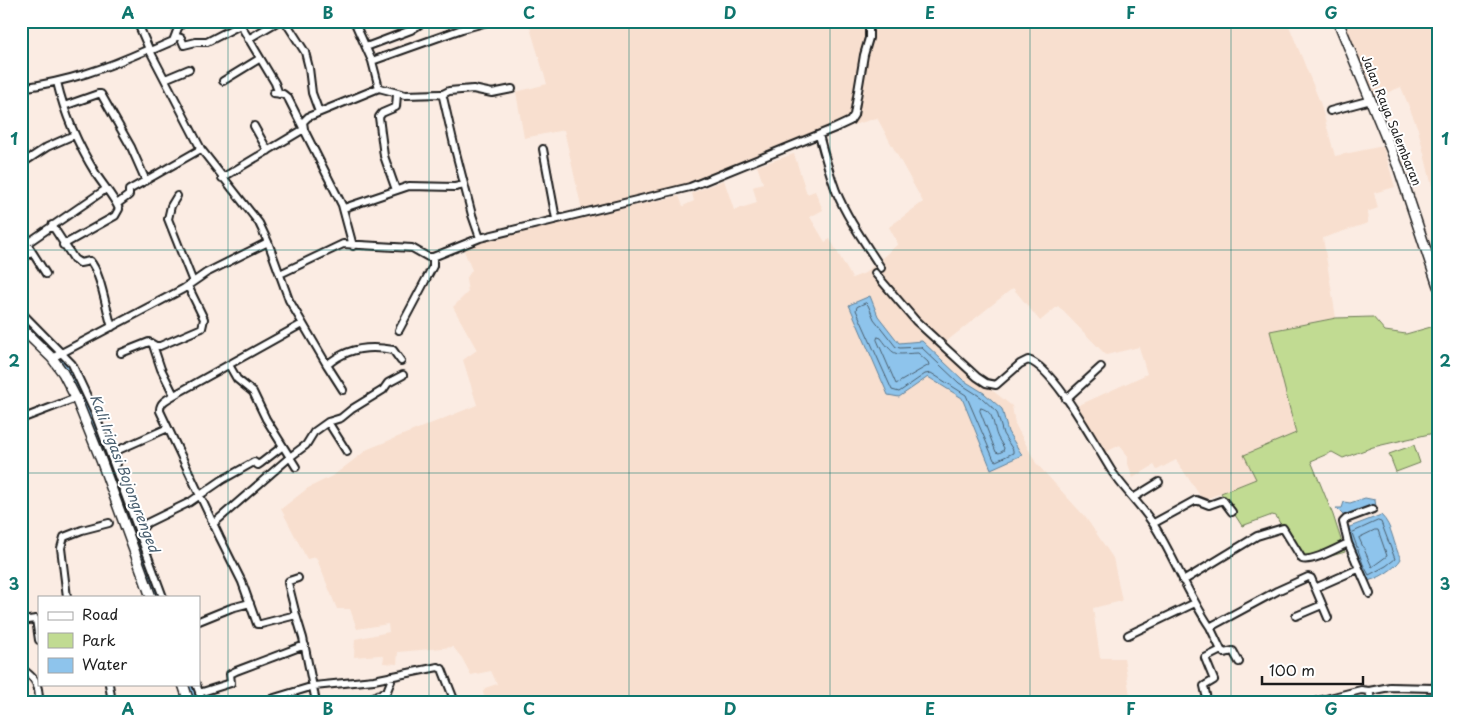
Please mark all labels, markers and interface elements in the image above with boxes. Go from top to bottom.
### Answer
text: A [122,0,135,24]
text: B [323,0,334,24]
text: C [523,0,535,24]
text: D [724,0,736,24]
text: E [925,0,935,24]
text: F [1126,0,1136,24]
text: G [1324,0,1338,24]
street label: Jalan Raya Salembaran [1357,52,1427,188]
text: 1 [10,126,18,150]
text: 1 [1441,126,1449,150]
text: 2 [8,348,20,372]
text: 2 [1439,348,1451,372]
water label: Kali Irigasi Bojongrenged [85,391,166,557]
text: 3 [9,571,19,595]
text: 3 [1440,571,1450,595]
legend [38,596,200,686]
text: Road [82,602,118,625]
text: Park [82,628,116,651]
text: Water [82,652,127,675]
scale bar [1262,653,1363,685]
text: 100 m [1269,658,1315,681]
text: A [122,696,135,720]
text: B [323,696,334,720]
text: C [523,696,535,720]
text: D [724,696,736,720]
text: E [925,696,935,720]
text: F [1126,696,1136,720]
text: G [1324,696,1338,720]

